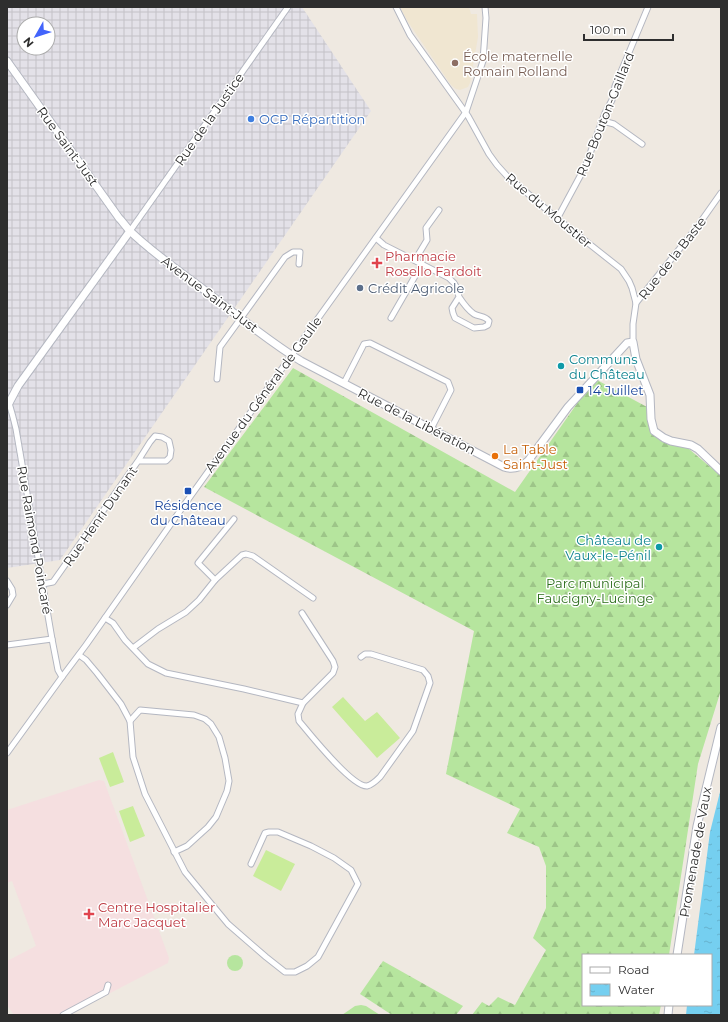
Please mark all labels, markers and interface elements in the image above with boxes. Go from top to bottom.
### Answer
north arrow [16,16,56,56]
scale bar [584,16,673,42]
text: 100 m [590,22,626,37]
text: N [20,34,36,50]
place label: École maternelle Romain Rolland [463,48,573,79]
street label: Rue Bouton-Gaillard [573,49,637,179]
marker: École maternelle Romain Rolland [450,58,460,68]
street label: Rue de la Justice [171,69,247,168]
street label: Rue Saint-Just [34,103,102,189]
place label: OCP Répartition [259,111,365,127]
marker: OCP Répartition [246,114,256,124]
street label: Rue du Moustier [503,169,595,251]
street label: Rue de la Baste [635,213,709,303]
place label: Pharmacie Rosello Fardoit [385,248,482,279]
street label: Avenue Saint-Just [158,252,262,336]
marker: Pharmacie Rosello Fardoit [372,258,382,268]
place label: Crédit Agricole [368,280,465,296]
marker: Crédit Agricole [355,283,365,293]
street label: Avenue du Général de Gaulle [201,313,325,475]
place label: Communs du Château [569,351,645,382]
marker: Communs du Château [556,361,566,371]
place label: 14 Juillet [588,382,644,398]
street label: Rue de la Libération [355,384,479,458]
marker: 14 Juillet [575,385,585,395]
place label: La Table Saint-Just [503,441,568,472]
marker: La Table Saint-Just [490,451,500,461]
street label: Rue Henri Dunant [59,463,141,569]
street label: Rue Raimond Poincaré [14,465,56,616]
marker: Résidence du Château [183,486,193,496]
place label: Résidence du Château [150,497,226,528]
place label: Château de Vaux-le-Pénil [565,532,651,563]
marker: Château de Vaux-le-Pénil [654,542,664,552]
park label: Parc municipal Faucigny-Lucinge [537,575,654,606]
street label: Promenade de Vaux [676,785,714,918]
place label: Centre Hospitalier Marc Jacquet [98,899,215,930]
marker: Centre Hospitalier Marc Jacquet [83,908,95,920]
legend [582,954,712,1006]
text: Road [618,962,649,977]
text: Water [618,982,655,997]

